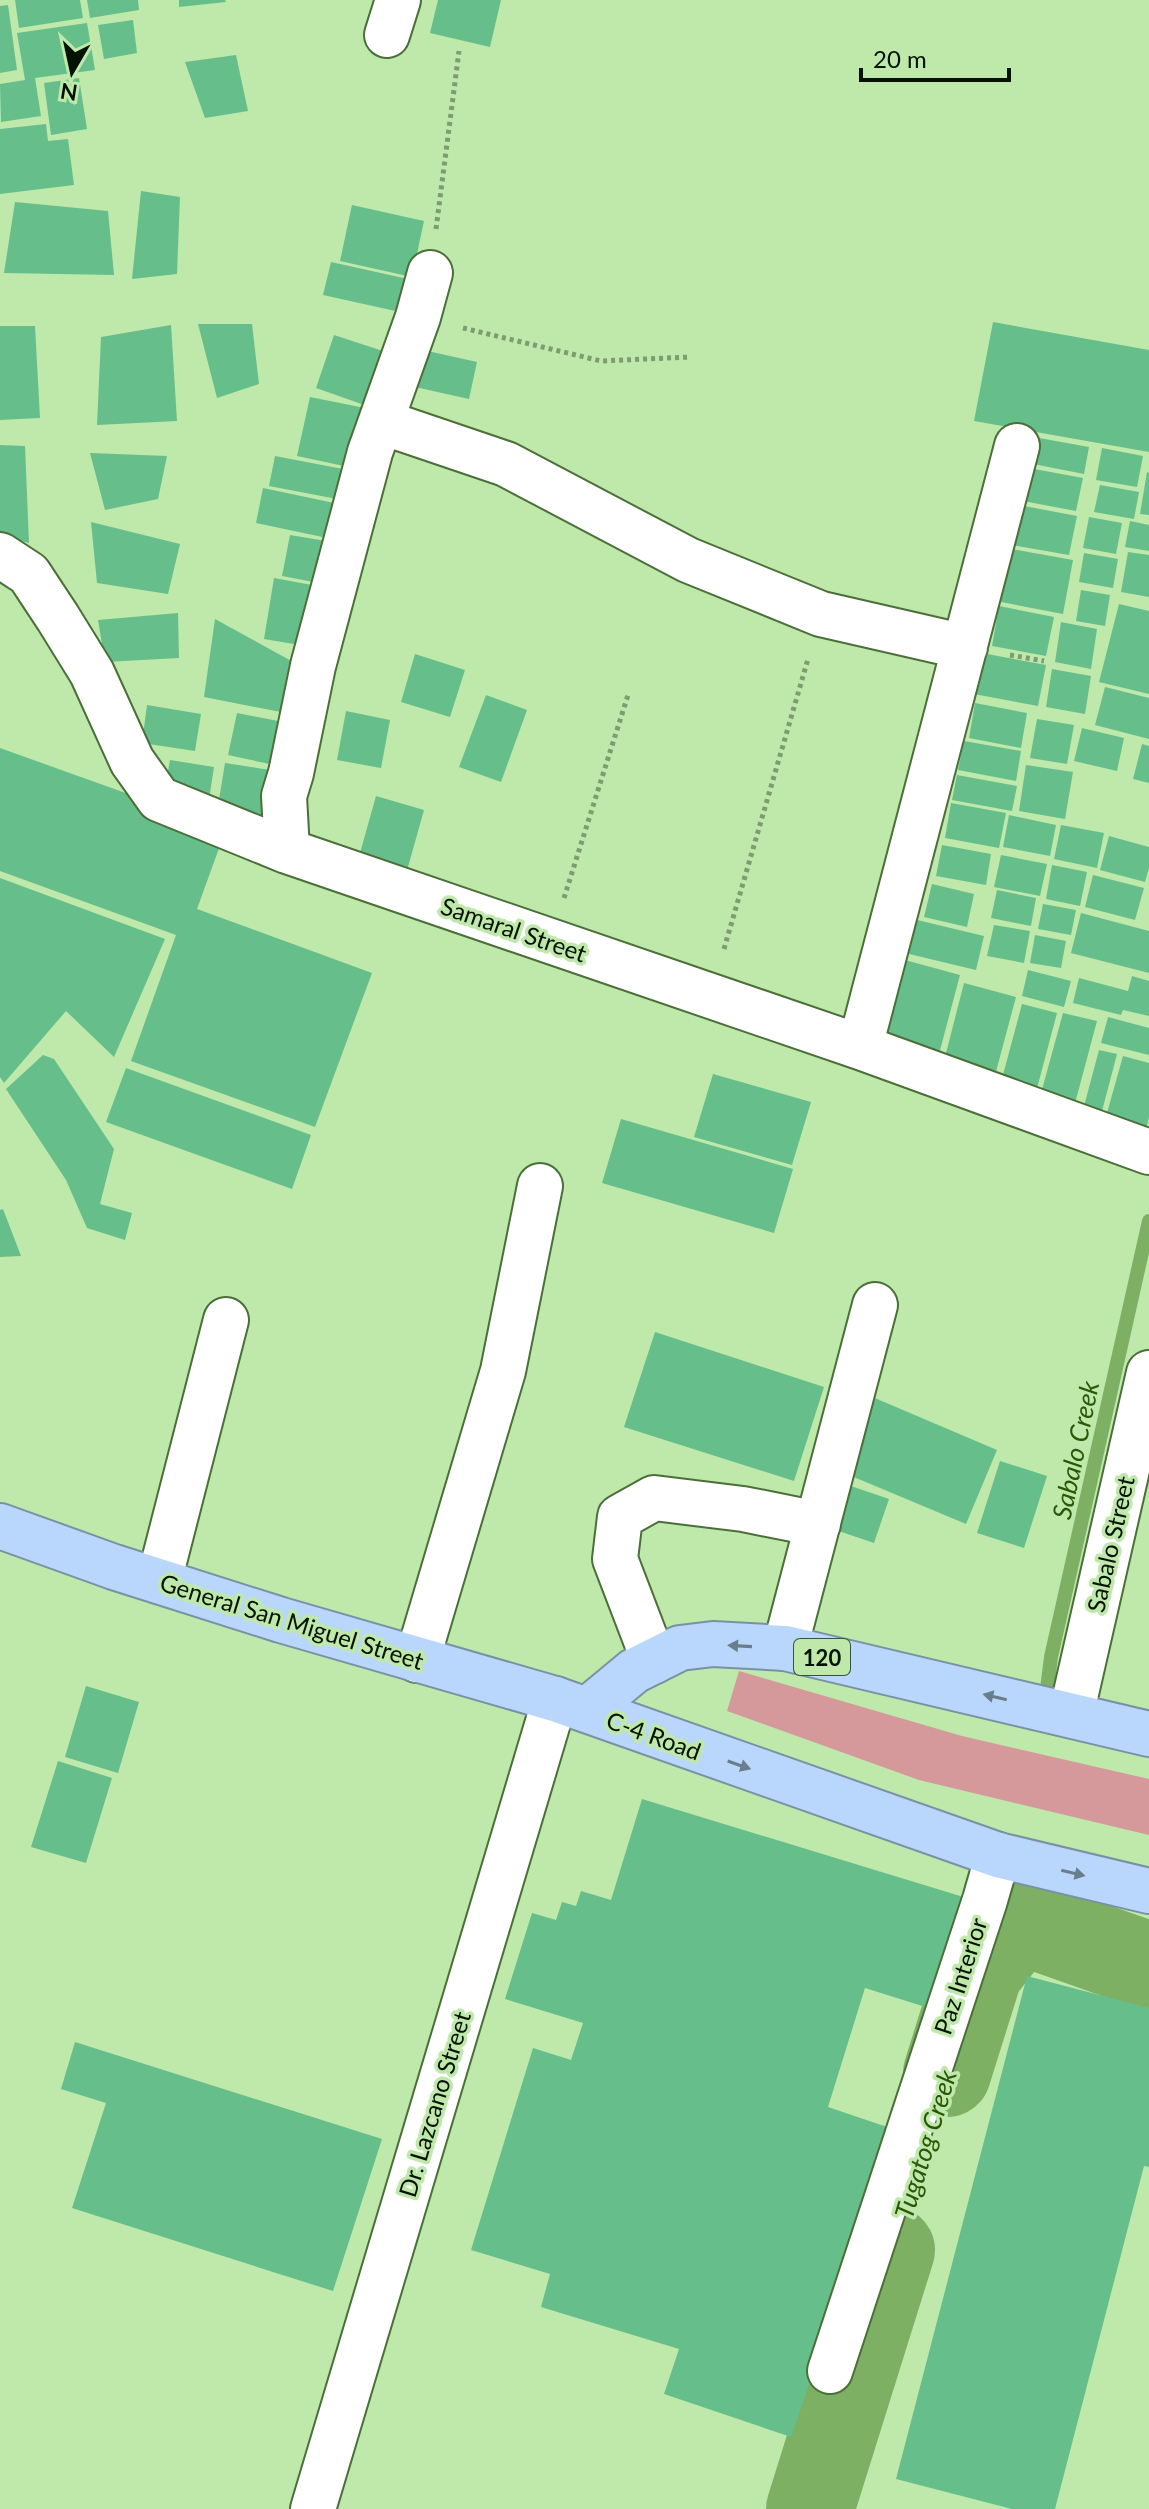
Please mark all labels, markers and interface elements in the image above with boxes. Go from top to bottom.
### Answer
north arrow [32,32,112,112]
scale bar [861,32,1009,82]
text: 20 m [873,44,927,73]
text: N [58,78,79,107]
street label: Samaral Street [437,891,591,968]
water label: Sabalo Creek [1045,1377,1105,1522]
street label: Sabalo Street [1080,1473,1140,1615]
street label: General San Miguel Street [157,1567,428,1675]
one-way arrow [727,1639,752,1652]
road number: 120 [794,1639,850,1675]
one-way arrow [982,1691,1007,1703]
street label: C-4 Road [603,1705,705,1765]
one-way arrow [727,1759,751,1771]
one-way arrow [1061,1867,1086,1880]
street label: Paz Interior [928,1914,993,2038]
street label: Dr. Lazcano Street [392,2007,476,2200]
water label: Tugatog Creek [887,2065,963,2222]

